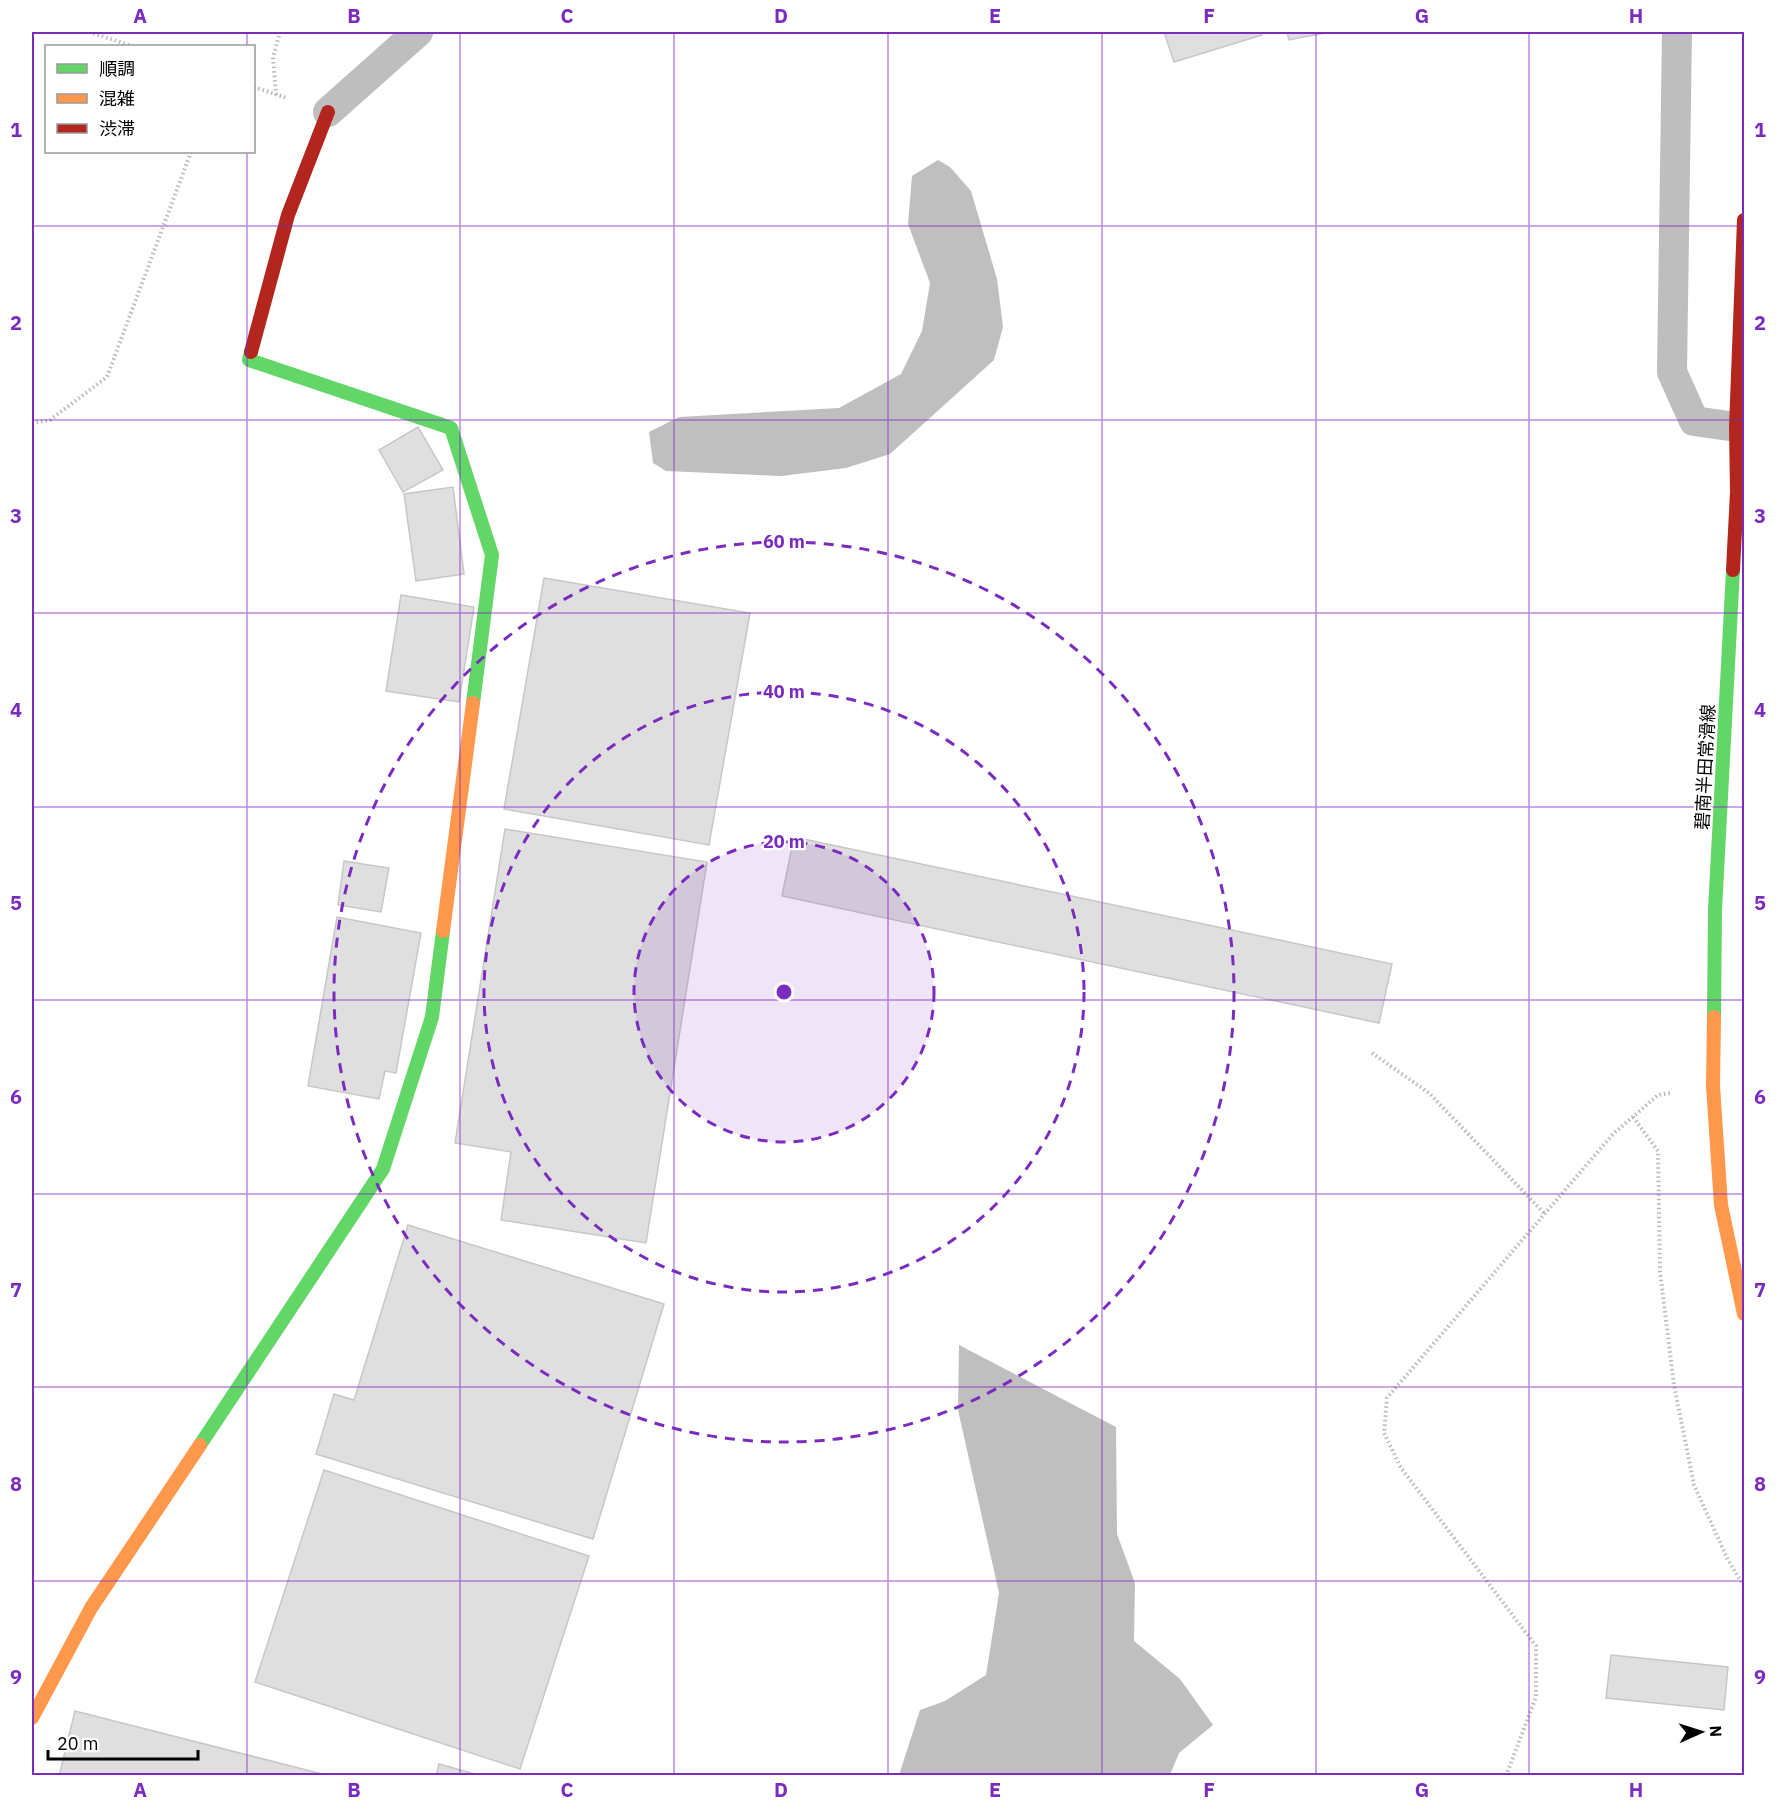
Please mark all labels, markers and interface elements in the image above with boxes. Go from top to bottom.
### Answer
text: A [133,2,147,29]
text: B [347,2,361,29]
text: C [560,2,574,29]
text: D [774,2,788,29]
text: E [989,2,1001,29]
text: F [1203,2,1215,29]
text: G [1415,2,1429,29]
text: H [1629,2,1643,29]
legend [45,45,255,153]
text: 順調 [99,57,135,80]
text: 混雑 [99,87,135,110]
text: 1 [10,116,22,143]
text: 1 [1754,116,1766,143]
text: 渋滞 [99,117,135,140]
text: 2 [10,309,22,336]
text: 2 [1754,309,1766,336]
text: 3 [10,502,22,529]
text: 3 [1754,502,1766,529]
text: 60 m [763,530,805,553]
text: 40 m [763,680,805,703]
text: 4 [10,696,22,723]
text: 4 [1754,696,1766,723]
street label: 碧南半田常滑線 [1690,703,1720,831]
text: 20 m [763,830,805,853]
text: 5 [10,889,22,916]
text: 5 [1754,889,1766,916]
centre of rings [774,982,794,1002]
text: 6 [10,1083,22,1110]
text: 6 [1754,1083,1766,1110]
text: 7 [10,1276,22,1303]
text: 7 [1754,1276,1766,1303]
text: 8 [10,1470,22,1497]
text: 8 [1754,1470,1766,1497]
text: 9 [10,1663,22,1690]
text: 9 [1754,1663,1766,1690]
north arrow [1671,1702,1731,1762]
scale bar [48,1723,198,1761]
text: N [1706,1725,1726,1738]
text: 20 m [57,1732,99,1755]
text: A [133,1776,147,1803]
text: B [347,1776,361,1803]
text: C [560,1776,574,1803]
text: D [774,1776,788,1803]
text: E [989,1776,1001,1803]
text: F [1203,1776,1215,1803]
text: G [1415,1776,1429,1803]
text: H [1629,1776,1643,1803]

